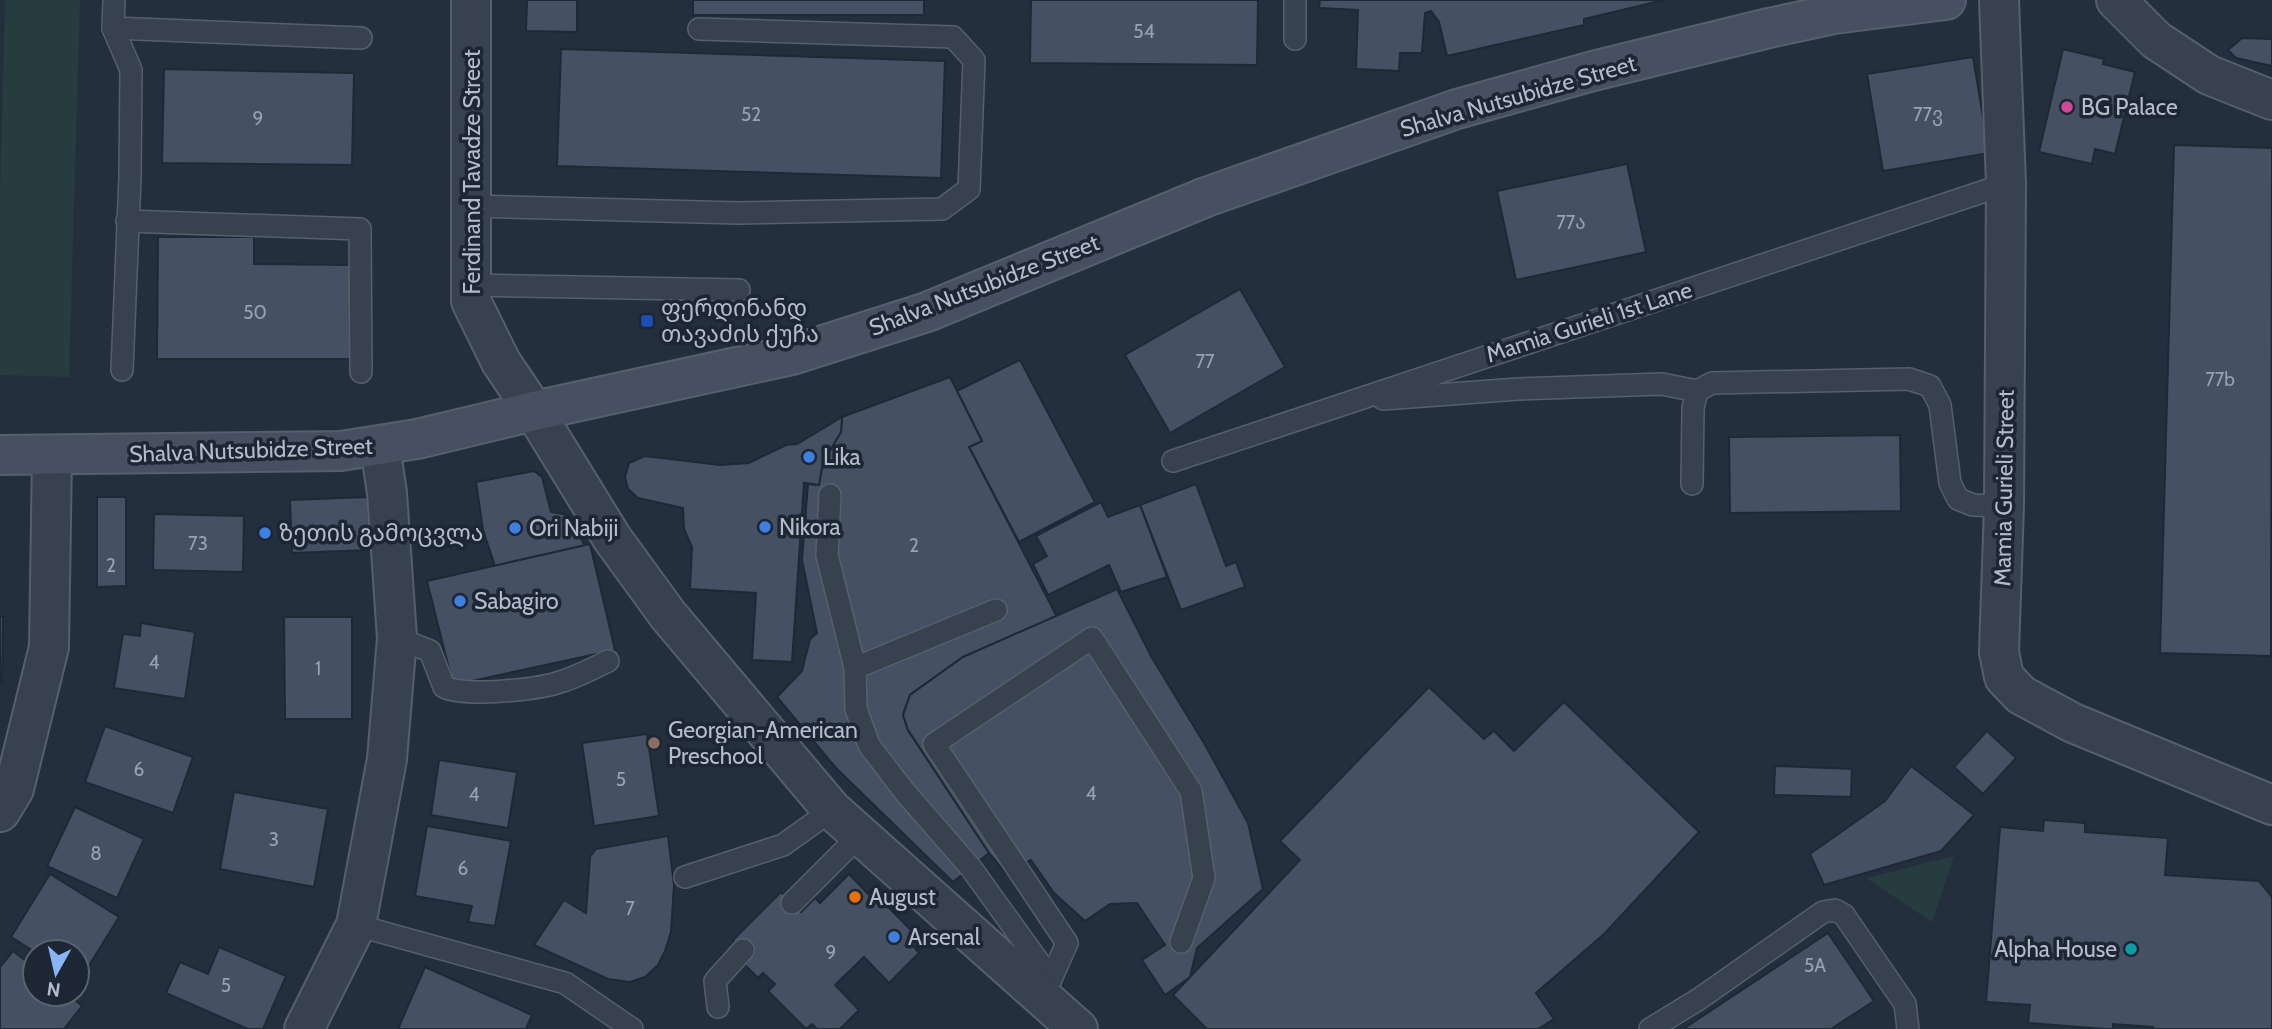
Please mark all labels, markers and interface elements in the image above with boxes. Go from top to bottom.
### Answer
house number: 54 [1133,20,1155,43]
street label: Ferdinand Tavadze Street [458,49,486,295]
street label: Shalva Nutsubidze Street [1397,49,1639,143]
place label: BG Palace [2081,93,2178,121]
marker: BG Palace [2059,99,2075,115]
house number: 52 [741,103,761,126]
house number: 77ვ [1913,103,1943,126]
house number: 9 [253,107,263,130]
house number: 77ა [1556,211,1586,234]
street label: Shalva Nutsubidze Street [865,228,1103,342]
street label: Mamia Gurieli 1st Lane [1483,275,1696,368]
place label: ფერდინანდ თავაძის ქუჩა [661,294,819,348]
house number: 50 [243,301,267,324]
marker: ფერდინანდ თავაძის ქუჩა [639,313,655,329]
house number: 77 [1195,350,1215,373]
house number: 77b [2205,368,2235,391]
street label: Mamia Gurieli Street [1988,389,2020,587]
street label: Shalva Nutsubidze Street [129,432,374,468]
place label: Lika [823,443,861,471]
marker: Lika [801,449,817,465]
place label: Nikora [779,513,840,541]
place label: Ori Nabiji [529,514,618,542]
place label: ზეთის გამოცვლა [279,519,483,547]
marker: Nikora [757,519,773,535]
marker: Ori Nabiji [507,520,523,536]
marker: ზეთის გამოცვლა [257,525,273,541]
house number: 73 [188,532,208,555]
house number: 2 [909,534,919,557]
house number: 2 [106,554,116,577]
place label: Sabagiro [474,587,559,615]
marker: Sabagiro [452,593,468,609]
house number: 4 [149,651,160,674]
house number: 1 [315,657,321,680]
place label: Georgian-American Preschool [668,716,858,770]
marker: Georgian-American Preschool [646,735,662,751]
house number: 6 [134,758,144,781]
house number: 5 [616,768,626,791]
house number: 4 [1086,782,1097,805]
house number: 4 [469,783,480,806]
house number: 3 [269,828,279,851]
house number: 8 [90,842,102,865]
house number: 6 [458,857,468,880]
place label: August [869,883,936,911]
marker: August [847,889,863,905]
house number: 7 [625,897,635,920]
place label: Arsenal [908,923,981,951]
marker: Arsenal [886,929,902,945]
place label: Alpha House [1994,935,2117,963]
north arrow [21,938,91,1008]
house number: 9 [826,941,836,964]
marker: Alpha House [2123,941,2139,957]
house number: 5A [1804,954,1826,977]
house number: 5 [221,974,231,997]
text: N [45,977,62,1002]

